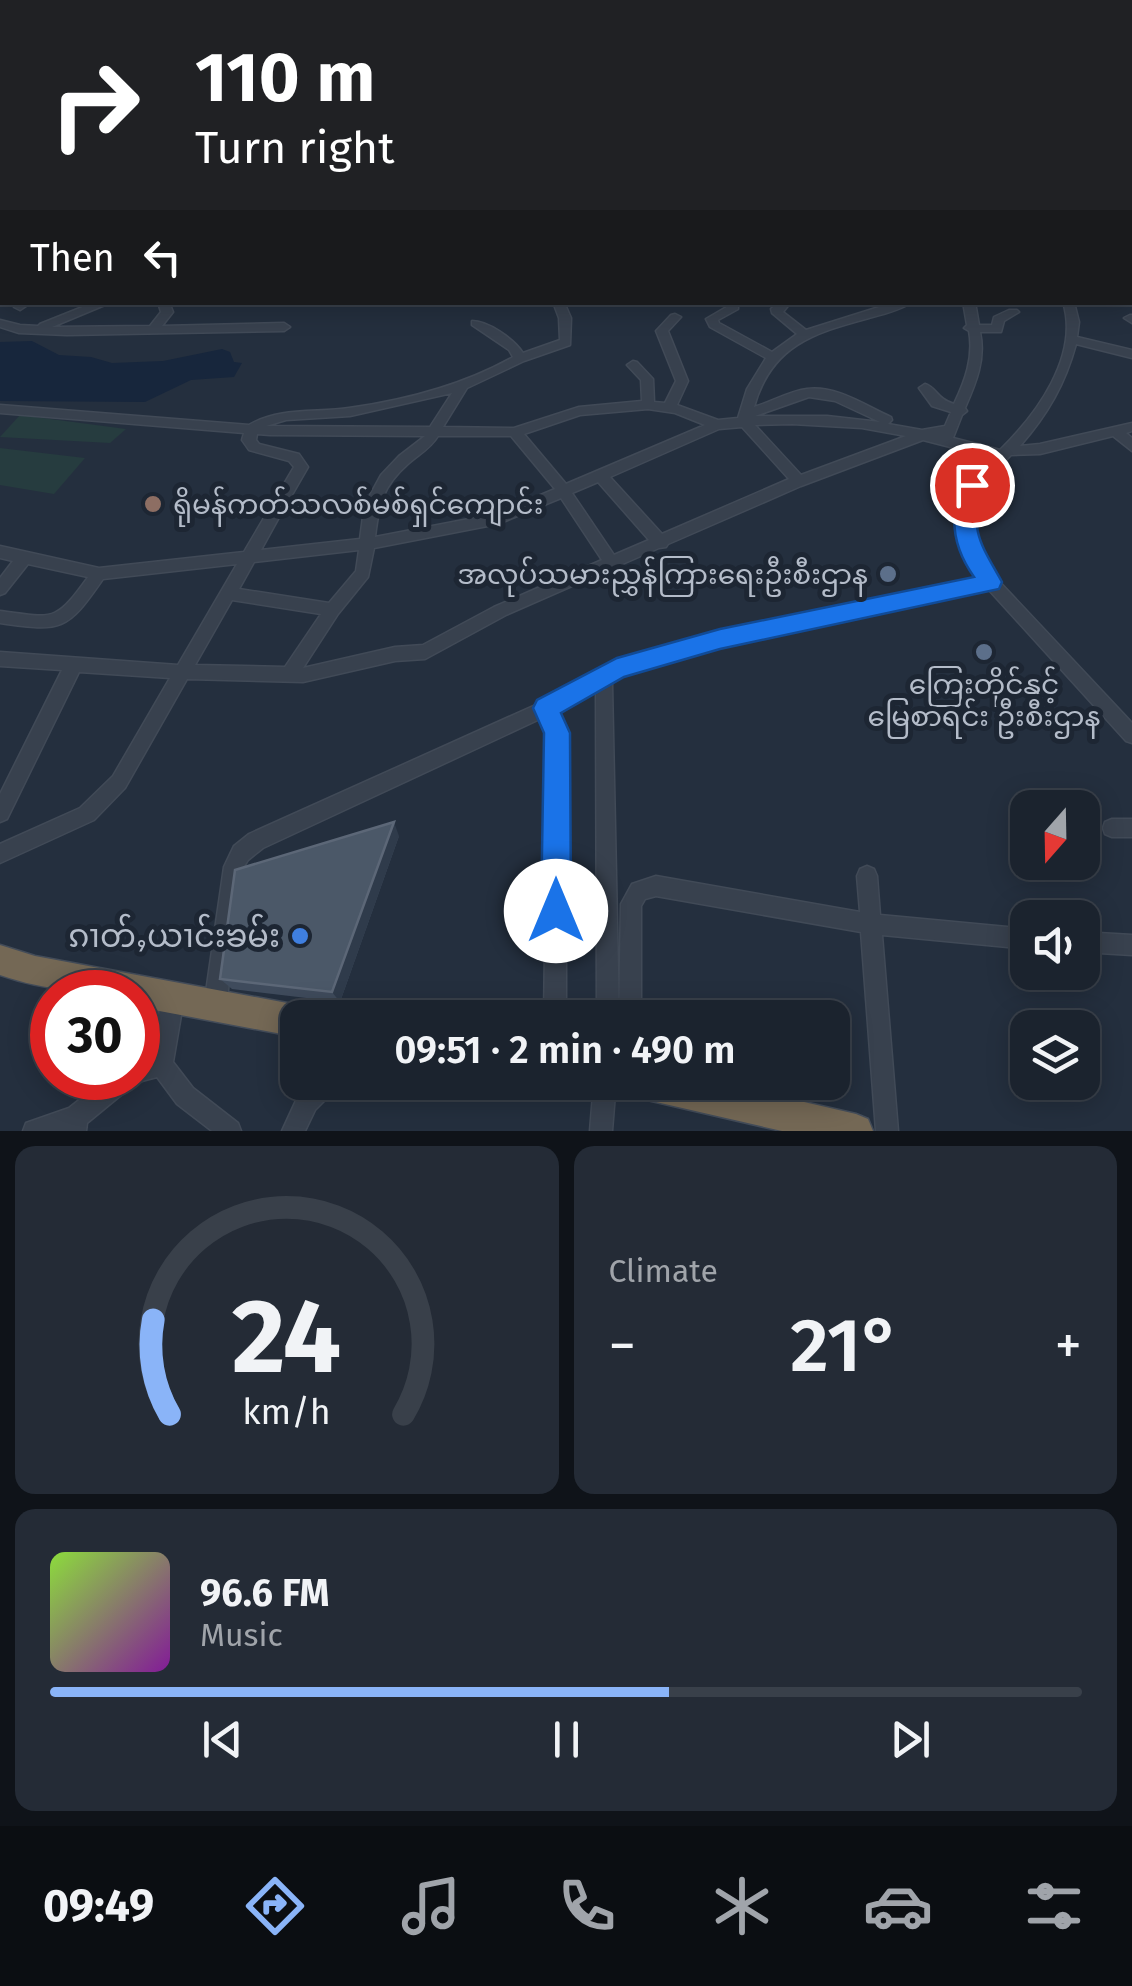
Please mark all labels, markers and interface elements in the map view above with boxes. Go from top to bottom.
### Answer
text: 110 m [195,36,375,120]
icon: right [30,40,160,170]
text: Turn right [195,121,394,175]
icon: left [135,230,190,285]
text: Then [30,235,115,281]
pin [930,443,1015,528]
icon: arrive [945,458,1000,513]
place label: ရိုမန်ကတ်သလစ်မစ်ရှင်ကျောင်း [173,486,543,527]
marker: ရိုမန်ကတ်သလစ်မစ်ရှင်ကျောင်း [142,493,164,515]
place label: အလုပ်သမားညွှန်ကြားရေးဦးစီးဌာန [457,556,868,597]
marker: အလုပ်သမားညွှန်ကြားရေးဦးစီးဌာန [877,563,899,585]
marker: ကြေးတိုင်နှင့် မြေစာရင်း ဦးစီးဌာန [973,641,995,663]
place label: ကြေးတိုင်နှင့် မြေစာရင်း ဦးစီးဌာန [868,666,1100,739]
north arrow [1010,790,1100,880]
map controls [1010,790,1100,1100]
position arrow [504,859,608,963]
button: sound [1010,900,1100,990]
place label: ၵၢတ်ႇယၢင်းၶမ်း [68,913,280,955]
marker: ၵၢတ်ႇယၢင်းၶမ်း [289,925,311,947]
speed limit sign: 30 [30,970,160,1100]
button: layers [1010,1010,1100,1100]
text: 09:51 · 2 min · 490 m [394,1027,736,1073]
text: Climate [609,1252,718,1290]
text: 24 [232,1275,342,1400]
text: 21° [790,1301,900,1391]
text: − [609,1313,636,1379]
text: + [1055,1313,1082,1379]
text: km/h [243,1391,331,1433]
text: 96.6 FM [200,1570,329,1616]
text: Music [200,1616,283,1654]
icon: previous [195,1712,250,1767]
icon: pause [539,1712,594,1767]
icon: next [883,1712,938,1767]
icon: directions [240,1871,310,1941]
icon: music [396,1871,466,1941]
icon: phone [552,1871,622,1941]
icon: climate [707,1871,777,1941]
icon: car [863,1871,933,1941]
icon: filters [1019,1871,1089,1941]
text: 09:49 [43,1879,154,1933]

